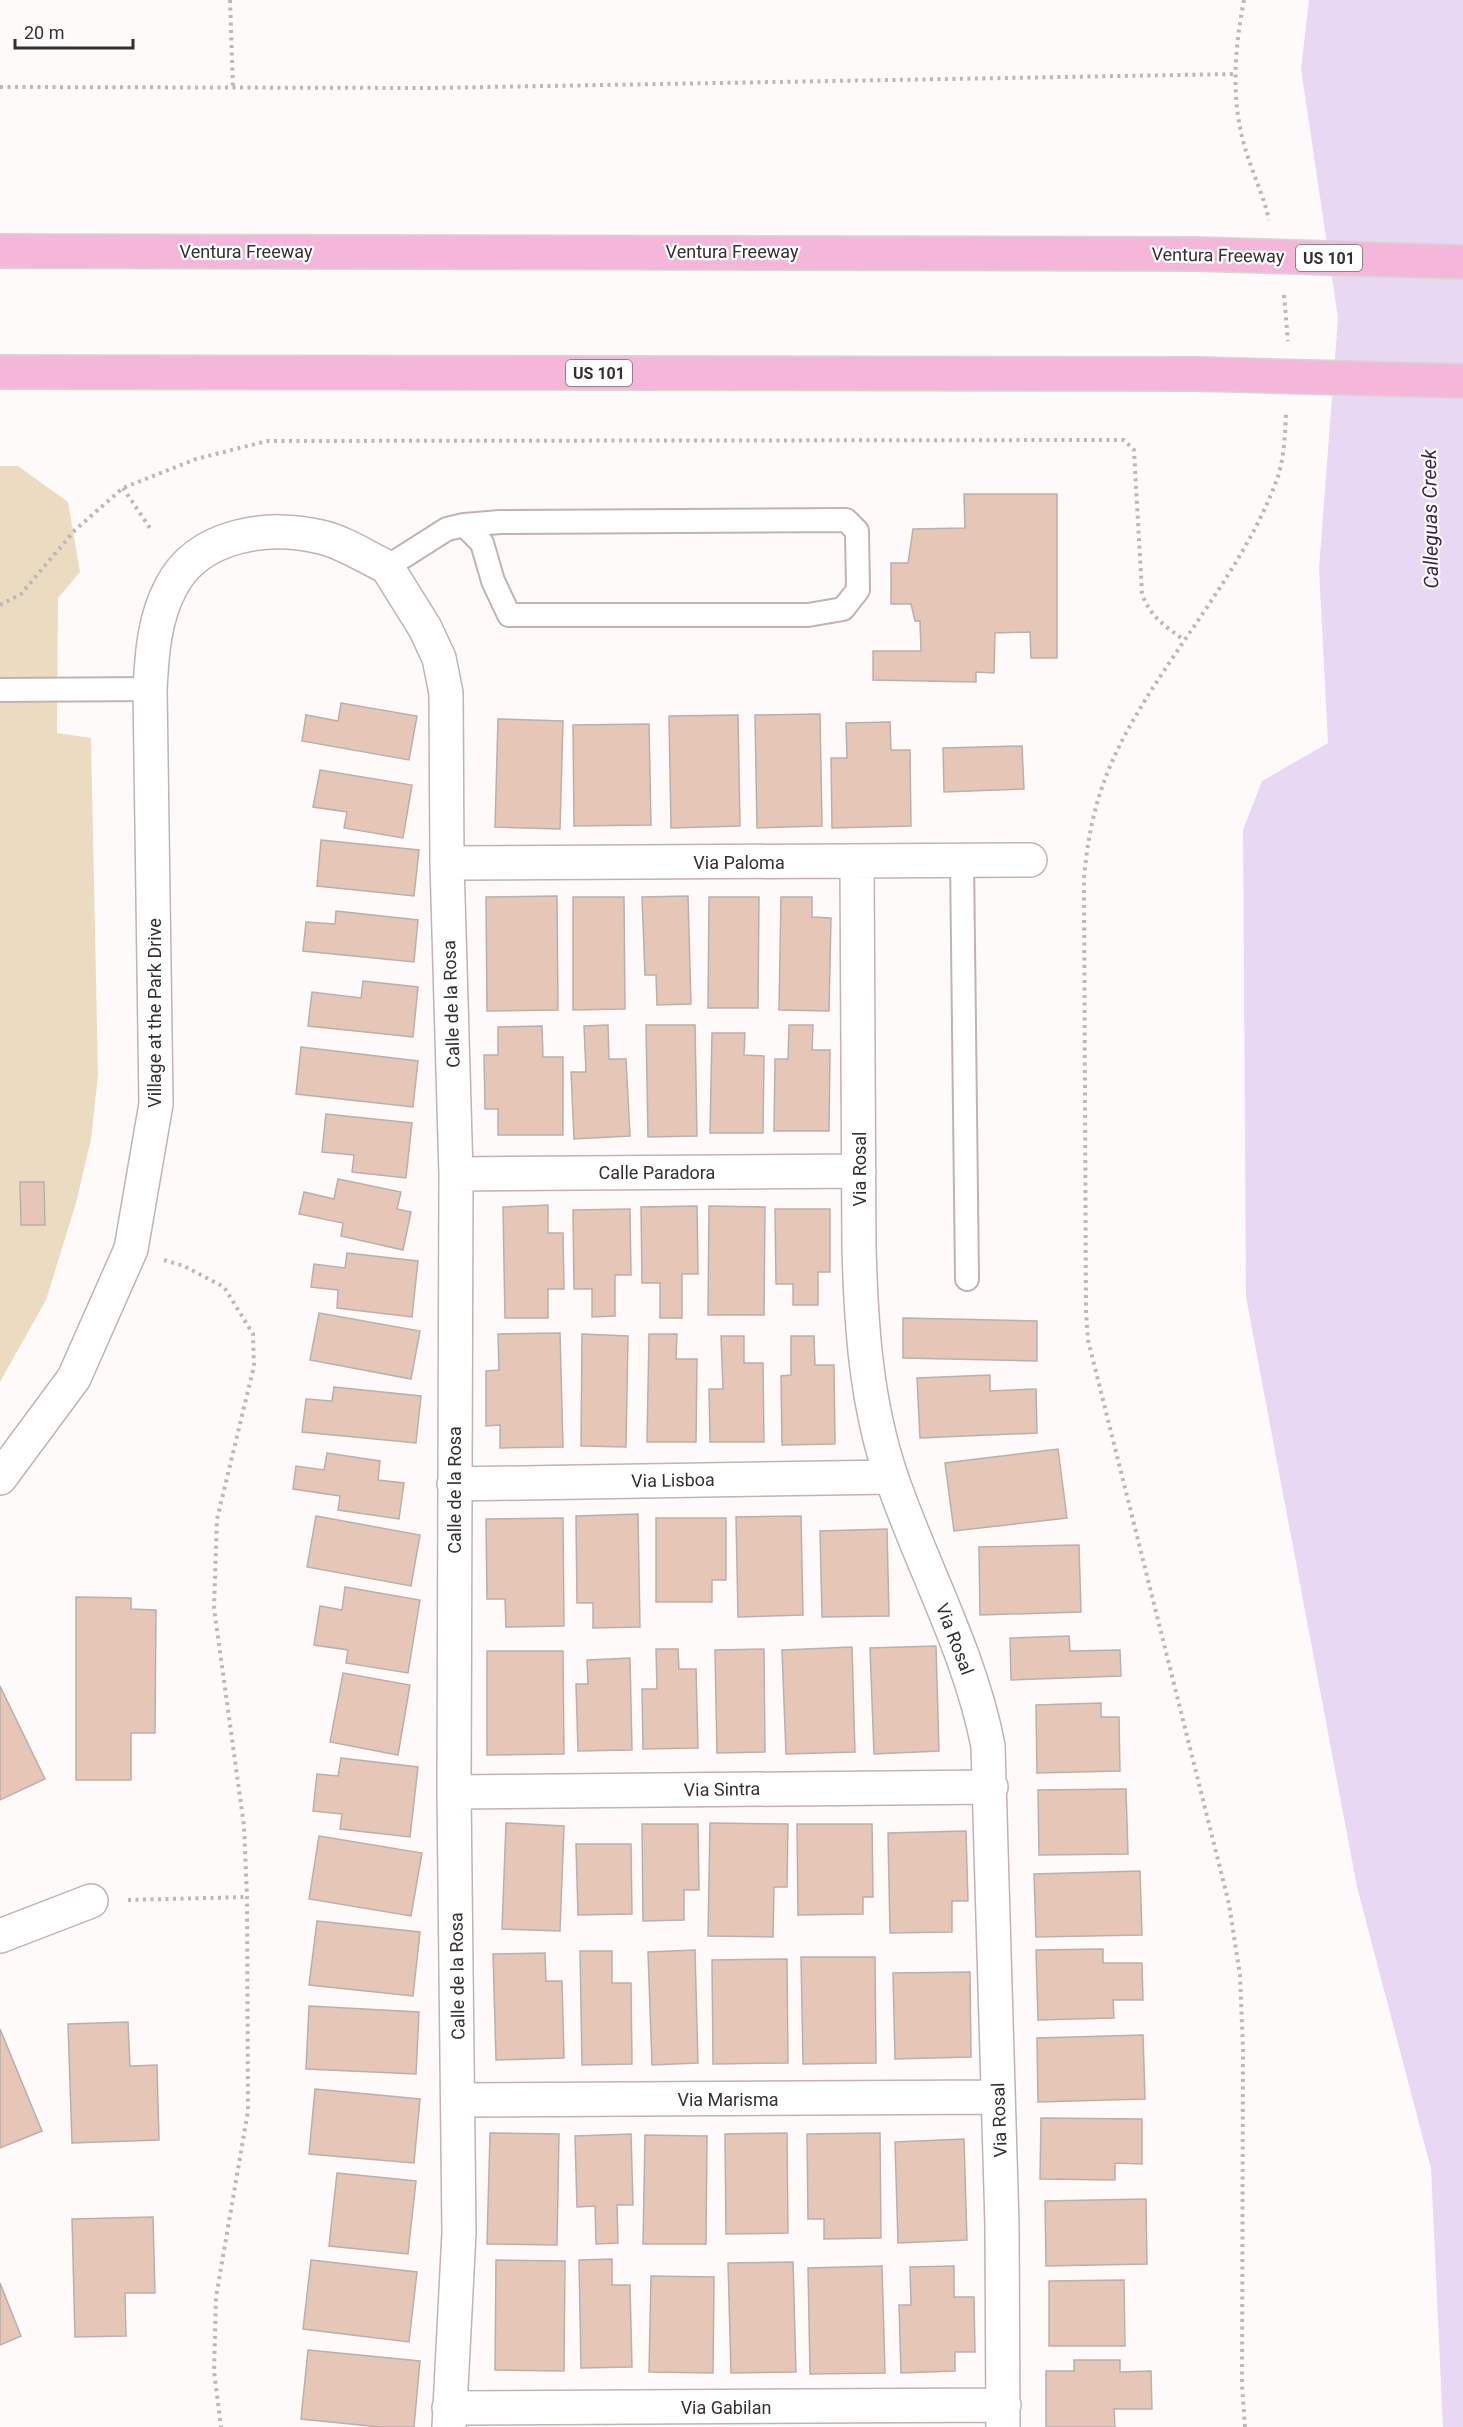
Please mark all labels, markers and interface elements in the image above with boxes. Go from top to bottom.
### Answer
scale bar [15,12,134,50]
text: 20 m [24,22,64,43]
street label: Ventura Freeway [180,241,313,262]
street label: Ventura Freeway [666,241,799,262]
street label: Ventura Freeway [1151,243,1285,267]
road number: US 101 [1296,245,1362,271]
road number: US 101 [566,360,632,386]
water label: Calleguas Creek [1417,448,1443,589]
street label: Via Paloma [693,852,785,873]
street label: Village at the Park Drive [144,918,165,1108]
street label: Calle de la Rosa [438,940,464,1068]
street label: Via Rosal [849,1132,870,1206]
street label: Calle Paradora [599,1162,715,1183]
street label: Calle de la Rosa [444,1426,465,1554]
street label: Via Lisboa [631,1469,715,1491]
street label: Via Rosal [932,1600,978,1678]
street label: Via Sintra [684,1778,760,1800]
street label: Calle de la Rosa [445,1912,469,2040]
street label: Via Rosal [987,2082,1011,2158]
street label: Via Marisma [678,2089,778,2110]
street label: Via Gabilan [681,2397,771,2418]

